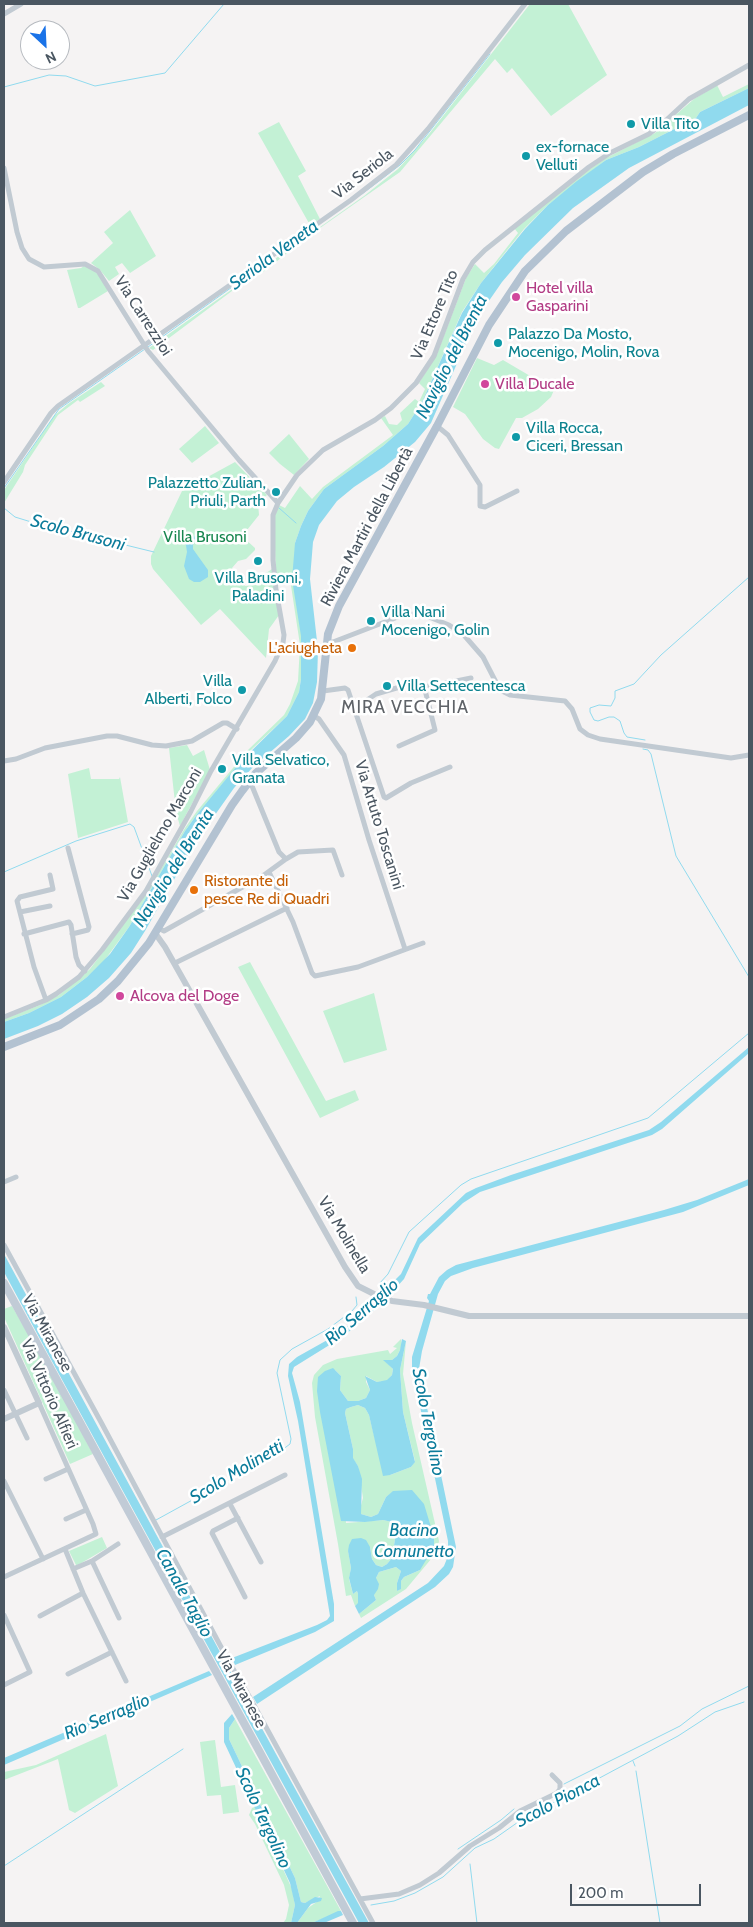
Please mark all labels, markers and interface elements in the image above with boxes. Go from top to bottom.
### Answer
north arrow [20,20,70,70]
text: N [43,47,59,68]
place label: Villa Tito [641,114,700,134]
marker: Villa Tito [625,118,637,130]
place label: ex-fornace Velluti [536,137,609,175]
street label: Via Seriola [329,144,397,204]
marker: ex-fornace Velluti [520,150,532,162]
water label: Seriola Veneta [225,215,323,295]
street label: Via Ettore Tito [407,267,463,363]
street label: Via Carrezzioi [110,272,176,360]
place label: Hotel villa Gasparini [526,278,593,316]
marker: Hotel villa Gasparini [510,291,522,303]
water label: Naviglio del Brenta [412,292,492,422]
place label: Palazzo Da Mosto, Mocenigo, Molin, Rova [508,324,659,362]
marker: Palazzo Da Mosto, Mocenigo, Molin, Rova [492,337,504,349]
place label: Villa Ducale [495,374,574,394]
marker: Villa Ducale [479,378,491,390]
place label: Villa Rocca, Ciceri, Bressan [526,418,623,456]
marker: Villa Rocca, Ciceri, Bressan [510,431,522,443]
street label: Riviera Martiri della Libertà [317,444,417,610]
place label: Palazzetto Zulian, Priuli, Parth [148,473,266,511]
marker: Palazzetto Zulian, Priuli, Parth [270,486,282,498]
water label: Scolo Brusoni [28,510,128,556]
park label: Villa Brusoni [163,527,247,547]
marker: Villa Brusoni, Paladini [252,555,264,567]
place label: Villa Brusoni, Paladini [215,568,301,606]
place label: Villa Nani Mocenigo, Golin [381,602,490,640]
marker: Villa Nani Mocenigo, Golin [365,615,377,627]
place label: L'aciugheta [268,638,342,658]
marker: L'aciugheta [346,642,358,654]
place label: Villa Alberti, Folco [144,671,232,709]
place label: Villa Settecentesca [397,676,525,696]
marker: Villa Settecentesca [381,680,393,692]
marker: Villa Alberti, Folco [236,684,248,696]
district label: MIRA VECCHIA [339,697,471,719]
place label: Villa Selvatico, Granata [232,750,329,788]
street label: Via Artuto Toscanini [350,758,408,892]
marker: Villa Selvatico, Granata [216,763,228,775]
street label: Via Guglielmo Marconi [114,765,206,905]
water label: Naviglio del Brenta [129,805,219,931]
place label: Ristorante di pesce Re di Quadri [204,871,329,909]
marker: Ristorante di pesce Re di Quadri [188,884,200,896]
place label: Alcova del Doge [130,986,239,1006]
marker: Alcova del Doge [114,990,126,1002]
street label: Via Molinella [314,1193,374,1277]
water label: Rio Serraglio [321,1274,403,1350]
street label: Via Miranese [18,1291,76,1375]
street label: Via Vittorio Alfieri [16,1336,82,1452]
water label: Scolo Tergolino [407,1366,449,1478]
water label: Scolo Molinetti [186,1435,288,1509]
water label: Bacino Comunetto [374,1520,454,1562]
water label: Canale Taglio [151,1545,217,1641]
street label: Via Miranese [212,1647,270,1731]
water label: Rio Serraglio [61,1689,153,1745]
water label: Scolo Tergolino [230,1764,296,1872]
water label: Scolo Pionca [512,1770,604,1832]
scale bar [573,1874,704,1906]
text: 200 m [578,1884,623,1902]

